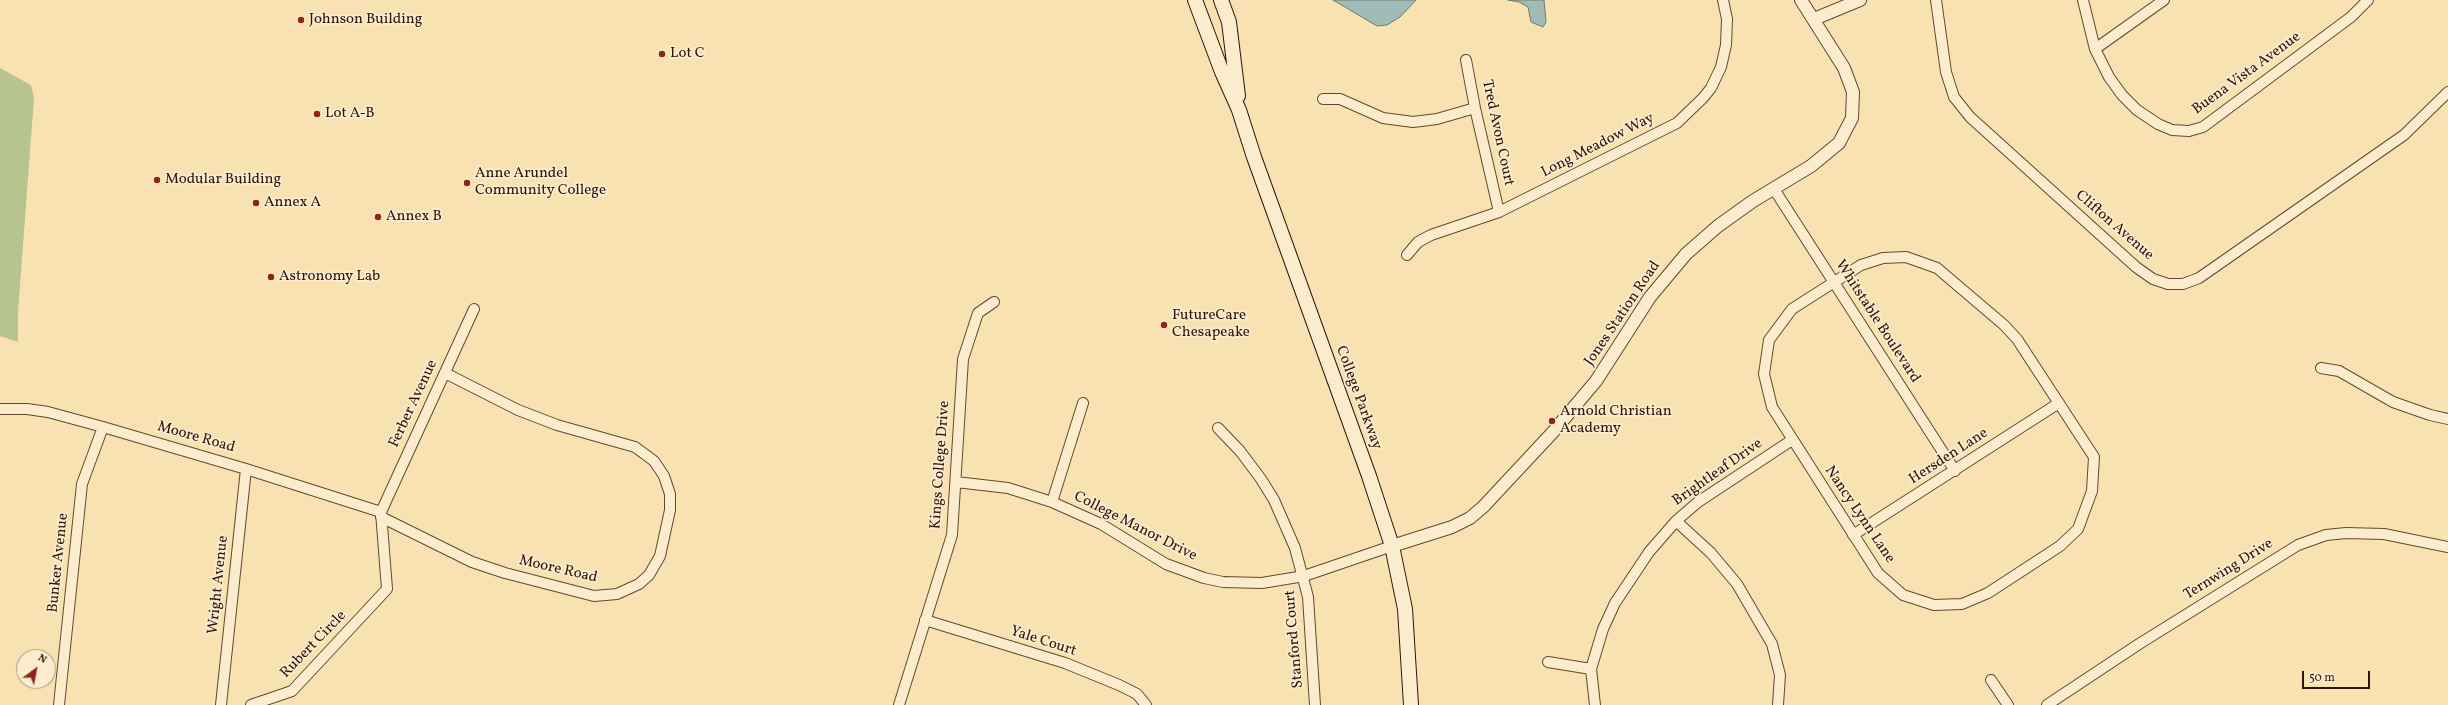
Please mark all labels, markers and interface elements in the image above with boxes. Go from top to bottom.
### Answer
place label: Johnson Building [309,11,422,29]
marker: Johnson Building [296,15,306,25]
street label: Buena Vista Avenue [2189,29,2305,119]
place label: Lot C [670,45,704,63]
marker: Lot C [657,49,667,59]
street label: Tred Avon Court [1477,78,1517,188]
place label: Lot A-B [325,105,375,123]
marker: Lot A-B [312,109,322,119]
street label: Long Meadow Way [1539,110,1657,182]
place label: Anne Arundel Community College [475,165,606,200]
place label: Modular Building [165,171,281,189]
marker: Modular Building [152,175,162,185]
marker: Anne Arundel Community College [462,178,472,188]
street label: Clifton Avenue [2071,187,2157,265]
place label: Annex A [264,194,321,212]
marker: Annex A [251,198,261,208]
place label: Annex B [386,208,442,226]
marker: Annex B [373,212,383,222]
street label: Whitstable Boulevard [1831,257,1923,387]
street label: Jones Station Road [1581,258,1665,370]
place label: Astronomy Lab [279,268,380,286]
marker: Astronomy Lab [266,272,276,282]
place label: FutureCare Chesapeake [1172,307,1250,342]
marker: FutureCare Chesapeake [1159,320,1169,330]
street label: College Parkway [1331,344,1385,452]
street label: Ferber Avenue [386,357,442,451]
street label: Kings College Drive [928,400,954,530]
place label: Arnold Christian Academy [1560,403,1672,438]
marker: Arnold Christian Academy [1547,416,1557,426]
street label: Moore Road [155,418,237,458]
street label: Hersden Lane [1906,425,1992,489]
street label: Brightleaf Drive [1669,435,1767,511]
street label: Nancy Lynn Lane [1820,463,1898,567]
street label: College Manor Drive [1070,488,1200,566]
street label: Bunker Avenue [45,512,73,614]
street label: Wright Avenue [205,535,233,635]
street label: Ternwing Drive [2181,535,2277,605]
street label: Moore Road [517,552,599,588]
street label: Stanford Court [1282,589,1308,689]
street label: Rubert Circle [277,607,351,683]
street label: Yale Court [1008,623,1078,661]
north arrow [16,649,56,689]
text: N [35,651,49,668]
scale bar [2304,663,2372,689]
text: 50 m [2309,670,2335,686]

